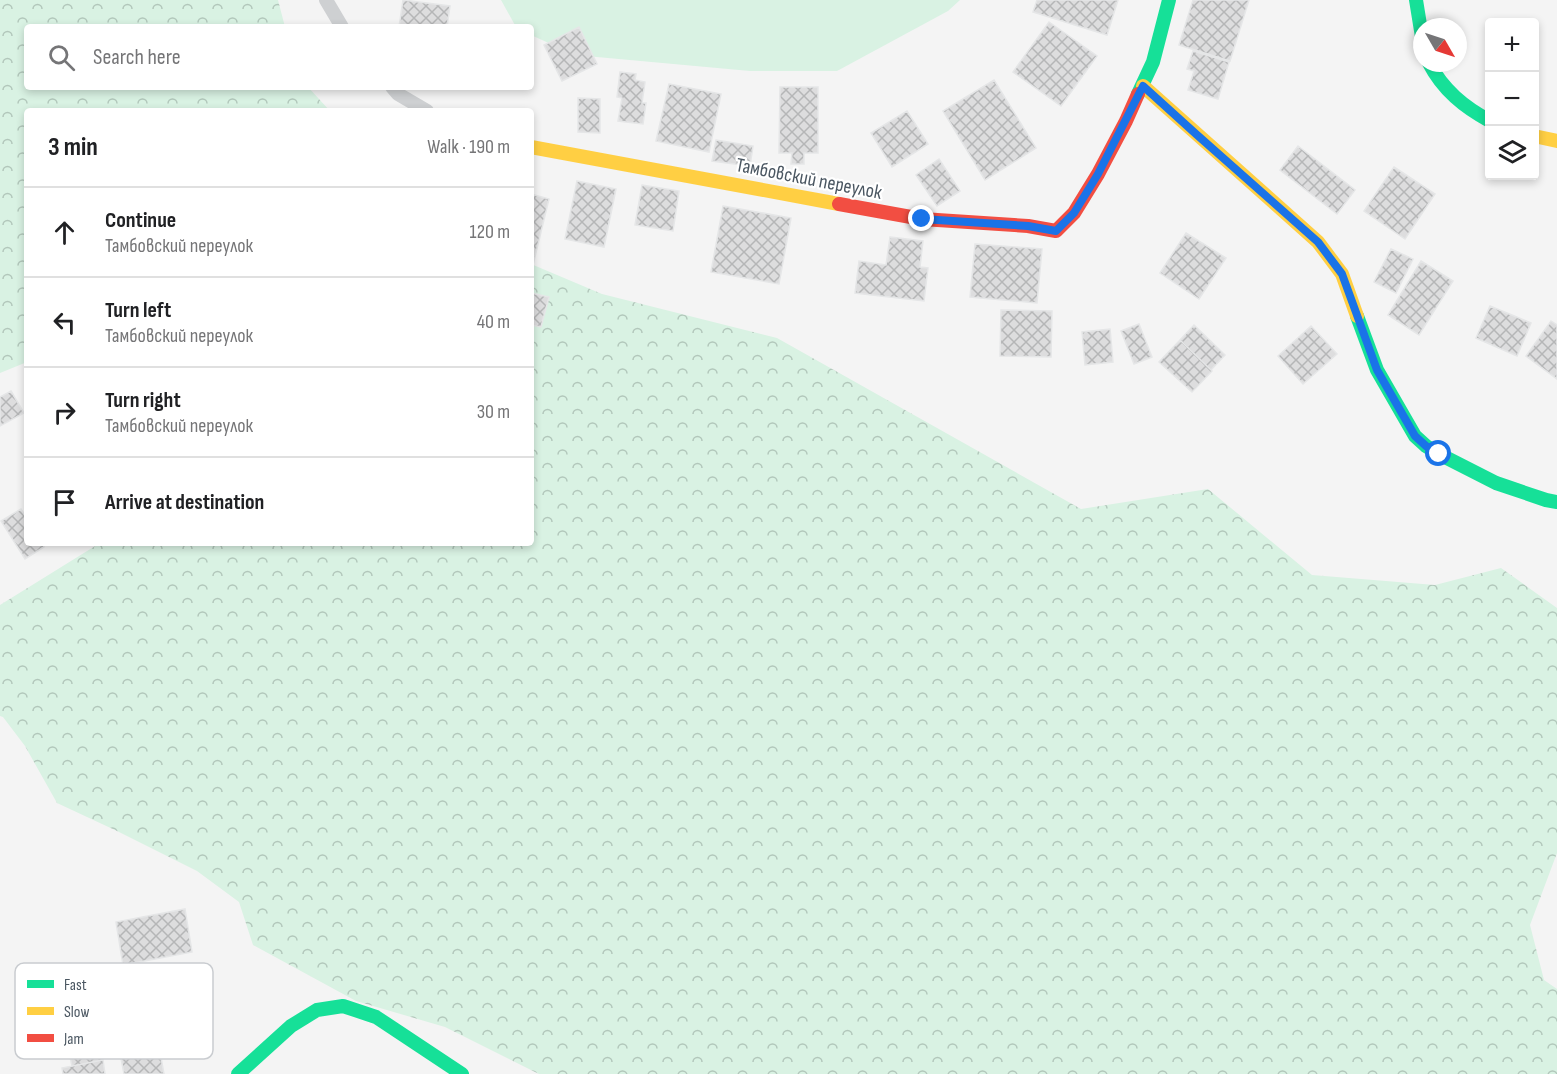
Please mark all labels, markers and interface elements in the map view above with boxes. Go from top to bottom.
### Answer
north arrow [1413,18,1467,72]
map controls [1485,18,1539,180]
button: + [1485,18,1539,72]
search box [24,24,534,90]
icon: search [45,41,78,74]
text: Search here [93,44,180,71]
button: − [1485,72,1539,126]
button: layers [1485,126,1539,180]
text: 3 min [48,132,98,163]
text: Walk · 190 m [427,135,510,159]
street label: Тамбовский переулок [734,153,884,205]
route end [908,205,934,231]
text: Continue [105,207,176,234]
icon: ahead [48,216,81,249]
text: 120 m [470,220,510,244]
text: Тамбовский переулок [105,234,253,258]
text: Turn left [105,297,171,324]
icon: left [48,306,81,339]
text: 40 m [477,310,510,334]
text: Тамбовский переулок [105,324,253,348]
text: Turn right [105,387,181,414]
icon: right [48,396,81,429]
text: 30 m [477,400,510,424]
text: Тамбовский переулок [105,414,253,438]
route start [1425,440,1451,466]
icon: arrive [48,486,81,519]
text: Arrive at destination [105,489,264,516]
legend [15,963,213,1059]
text: Fast [64,976,87,995]
text: Slow [64,1003,89,1022]
text: Jam [63,1030,84,1049]

